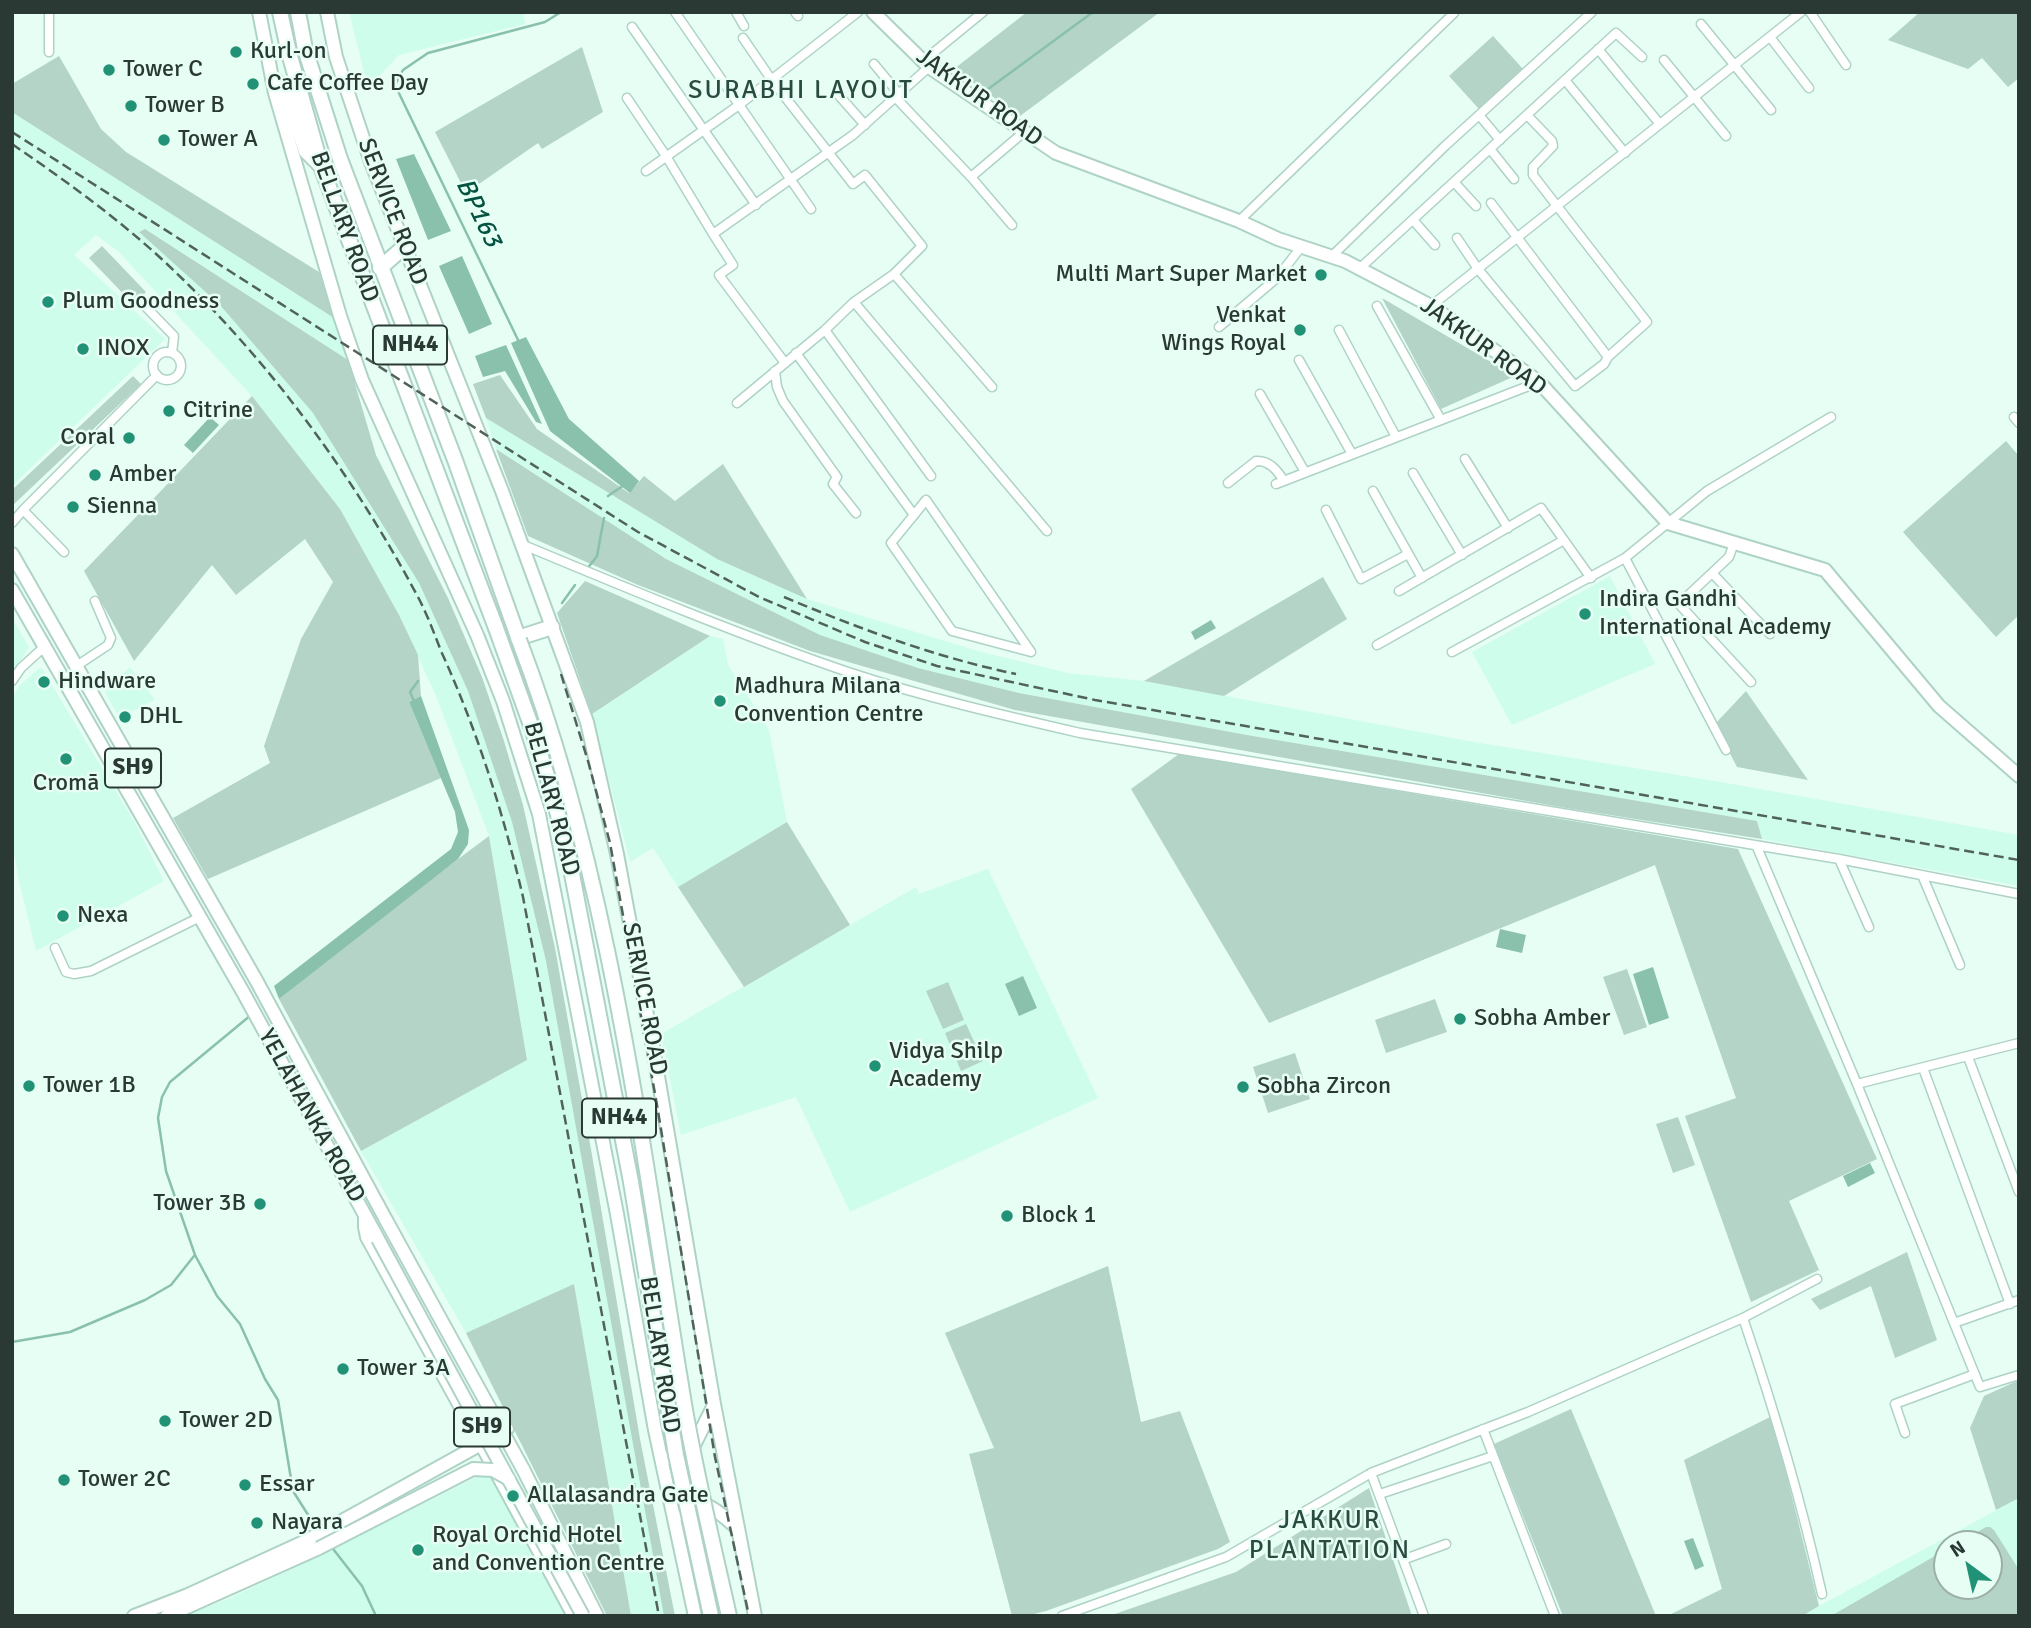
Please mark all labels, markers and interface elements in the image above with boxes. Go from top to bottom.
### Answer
place label: Kurl-on [250,38,327,66]
street label: JAKKUR ROAD [910,43,1048,153]
marker: Kurl-on [228,44,244,60]
place label: Tower C [123,56,203,84]
marker: Tower C [101,62,117,78]
place label: Cafe Coffee Day [267,70,428,98]
district label: SURABHI LAYOUT [690,75,912,107]
marker: Cafe Coffee Day [245,76,261,92]
place label: Tower B [145,92,225,120]
marker: Tower B [123,98,139,114]
place label: Tower A [178,126,258,154]
marker: Tower A [156,132,172,148]
street label: SERVICE ROAD [351,135,433,289]
street label: BELLARY ROAD [303,148,385,306]
water label: BP163 [448,174,508,252]
place label: Multi Mart Super Market [1055,261,1307,289]
marker: Multi Mart Super Market [1313,267,1329,283]
place label: Plum Goodness [62,288,219,316]
street label: JAKKUR ROAD [1414,292,1552,402]
marker: Plum Goodness [40,294,56,310]
place label: Venkat Wings Royal [1161,302,1286,358]
marker: Venkat Wings Royal [1292,322,1308,338]
road number: NH44 [373,326,447,364]
place label: INOX [97,335,150,363]
marker: INOX [75,341,91,357]
place label: Citrine [183,397,253,425]
marker: Citrine [161,403,177,419]
place label: Coral [60,424,115,452]
marker: Coral [121,430,137,446]
place label: Amber [109,461,176,489]
marker: Amber [87,467,103,483]
place label: Sienna [87,493,157,521]
marker: Sienna [65,499,81,515]
place label: Indira Gandhi International Academy [1599,586,1831,642]
marker: Indira Gandhi International Academy [1577,606,1593,622]
place label: Hindware [58,668,156,696]
place label: Madhura Milana Convention Centre [734,673,923,729]
marker: Hindware [36,674,52,690]
marker: Madhura Milana Convention Centre [712,693,728,709]
place label: DHL [139,703,183,731]
marker: DHL [117,709,133,725]
street label: BELLARY ROAD [517,719,585,879]
road number: SH9 [105,748,161,788]
marker: Cromā [58,751,74,767]
place label: Cromā [33,770,99,798]
place label: Nexa [77,902,128,930]
marker: Nexa [55,908,71,924]
street label: SERVICE ROAD [615,920,673,1078]
place label: Sobha Amber [1474,1005,1610,1033]
marker: Sobha Amber [1452,1011,1468,1027]
street label: YELAHANKA ROAD [251,1024,371,1208]
place label: Vidya Shilp Academy [889,1038,1003,1094]
marker: Vidya Shilp Academy [867,1058,883,1074]
place label: Tower 1B [43,1072,136,1100]
place label: Sobha Zircon [1257,1073,1391,1101]
marker: Tower 1B [21,1078,37,1094]
marker: Sobha Zircon [1235,1079,1251,1095]
road number: NH44 [582,1098,656,1138]
place label: Tower 3B [153,1190,246,1218]
marker: Tower 3B [252,1196,268,1212]
place label: Block 1 [1021,1202,1096,1230]
marker: Block 1 [999,1208,1015,1224]
street label: BELLARY ROAD [632,1275,686,1435]
place label: Tower 3A [357,1355,450,1383]
marker: Tower 3A [335,1361,351,1377]
place label: Tower 2D [179,1407,273,1435]
road number: SH9 [454,1408,510,1446]
marker: Tower 2D [157,1413,173,1429]
place label: Tower 2C [78,1466,171,1494]
place label: Essar [259,1471,315,1499]
marker: Tower 2C [56,1472,72,1488]
marker: Essar [237,1477,253,1493]
place label: Allalasandra Gate [527,1482,709,1510]
marker: Allalasandra Gate [505,1488,521,1504]
district label: JAKKUR PLANTATION [1250,1505,1410,1566]
place label: Nayara [271,1509,343,1537]
marker: Nayara [249,1515,265,1531]
place label: Royal Orchid Hotel and Convention Centre [432,1522,665,1578]
north arrow [1933,1530,2003,1600]
text: N [1946,1535,1970,1563]
marker: Royal Orchid Hotel and Convention Centre [410,1542,426,1558]

